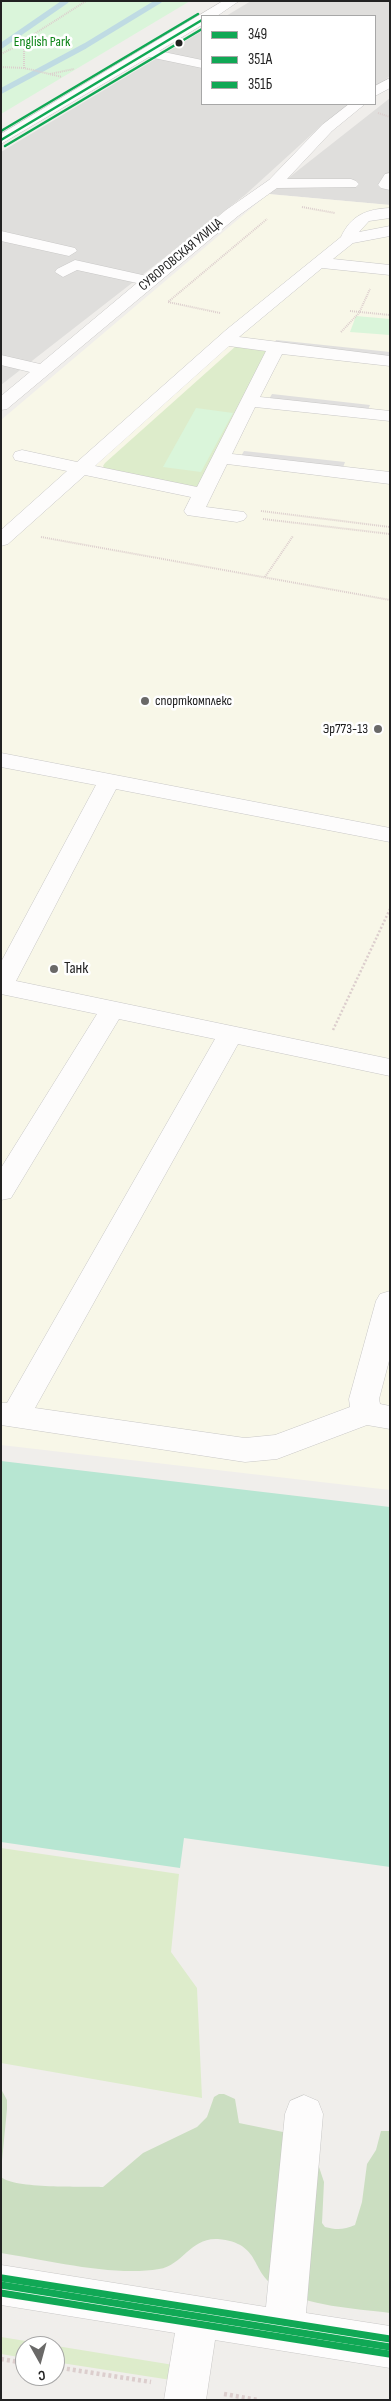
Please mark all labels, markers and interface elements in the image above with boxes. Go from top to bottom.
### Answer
legend [201,15,376,105]
text: 349 [248,25,267,44]
park label: English Park [14,34,70,50]
unlabelled marker [174,38,184,48]
text: 351А [248,50,272,69]
text: 351Б [248,75,272,94]
street label: СУВОРОВСКАЯ УЛИЦА [136,215,226,295]
place label: спорткомплекс [155,693,232,709]
marker: спорткомплекс [139,695,151,707]
place label: Эр773-13 [323,721,368,737]
marker: Эр773-13 [372,723,384,735]
place label: Танк [64,959,88,979]
marker: Танк [48,963,60,975]
north arrow [15,2336,65,2386]
text: С [37,2367,46,2384]

